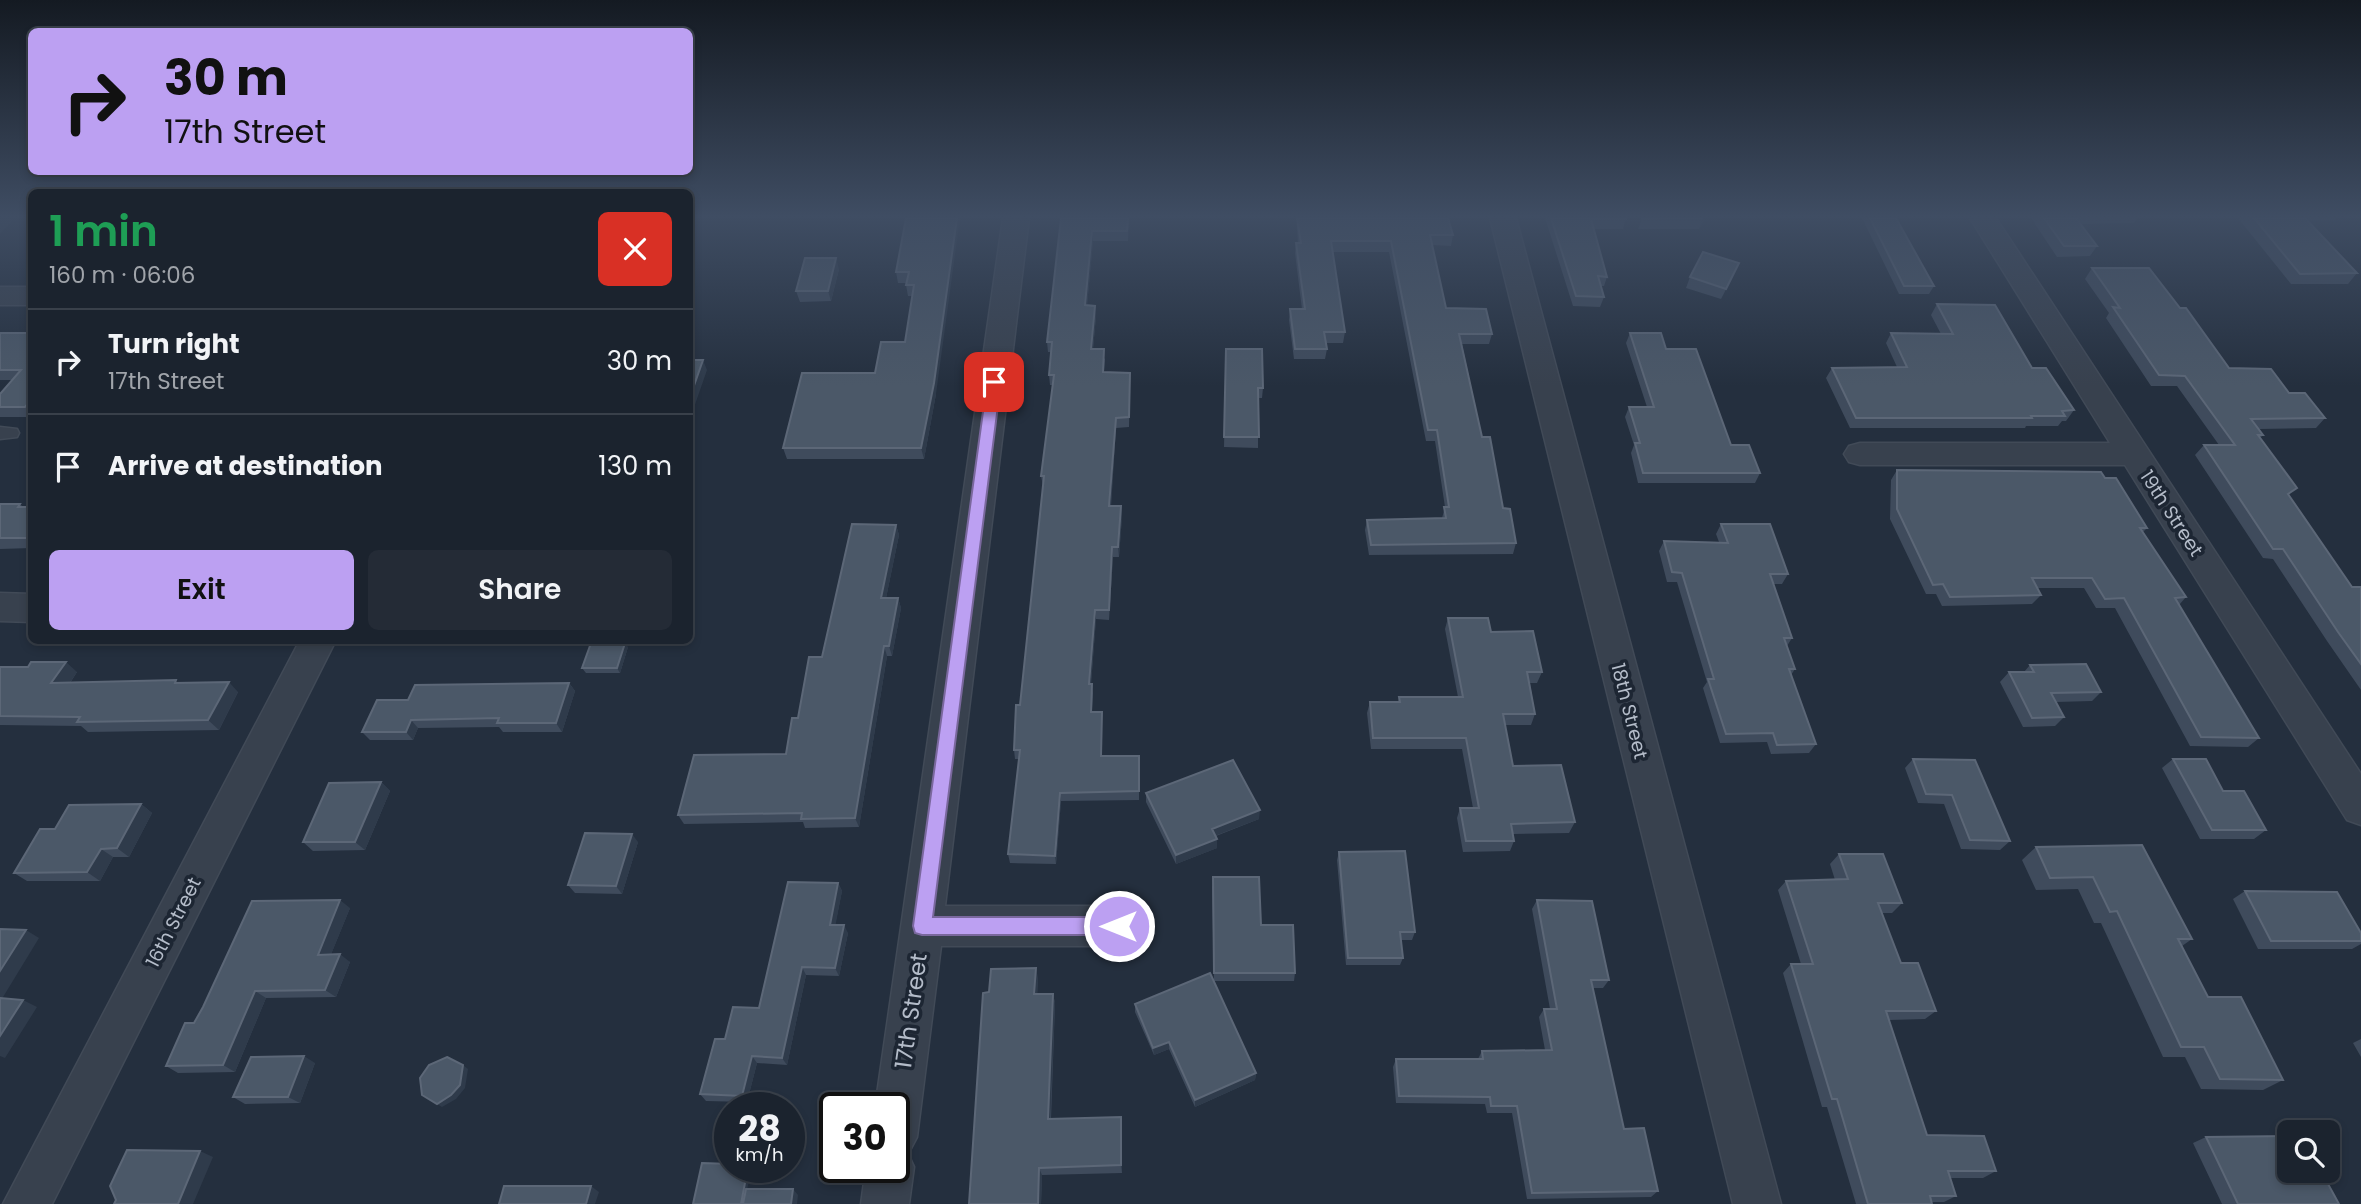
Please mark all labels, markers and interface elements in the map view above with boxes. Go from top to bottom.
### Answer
text: 30 m [164,44,288,112]
icon: right [49,56,140,147]
text: 17th Street [164,109,326,154]
text: 1 min [49,202,158,261]
button: close [598,212,672,286]
text: 160 m · 06:06 [49,259,195,291]
text: Turn right [108,326,240,362]
icon: right [49,343,87,381]
text: 30 m [607,343,672,379]
pin [964,352,1024,412]
icon: arrive [975,363,1013,401]
text: 17th Street [108,365,225,397]
icon: arrive [49,448,87,486]
text: Arrive at destination [108,448,383,484]
text: 130 m [598,448,672,484]
street label: 19th Street [2134,465,2210,562]
button: Exit [49,550,354,630]
button: Share [368,550,672,630]
street label: 18th Street [1605,660,1654,762]
street label: 16th Street [139,872,208,972]
position arrow [1082,889,1156,963]
street label: 17th Street [887,951,935,1071]
speed limit sign: 30 [819,1092,910,1183]
text: 28 [738,1104,781,1153]
map controls [2277,1120,2340,1183]
button: search [2277,1120,2340,1183]
text: km/h [736,1142,783,1167]

